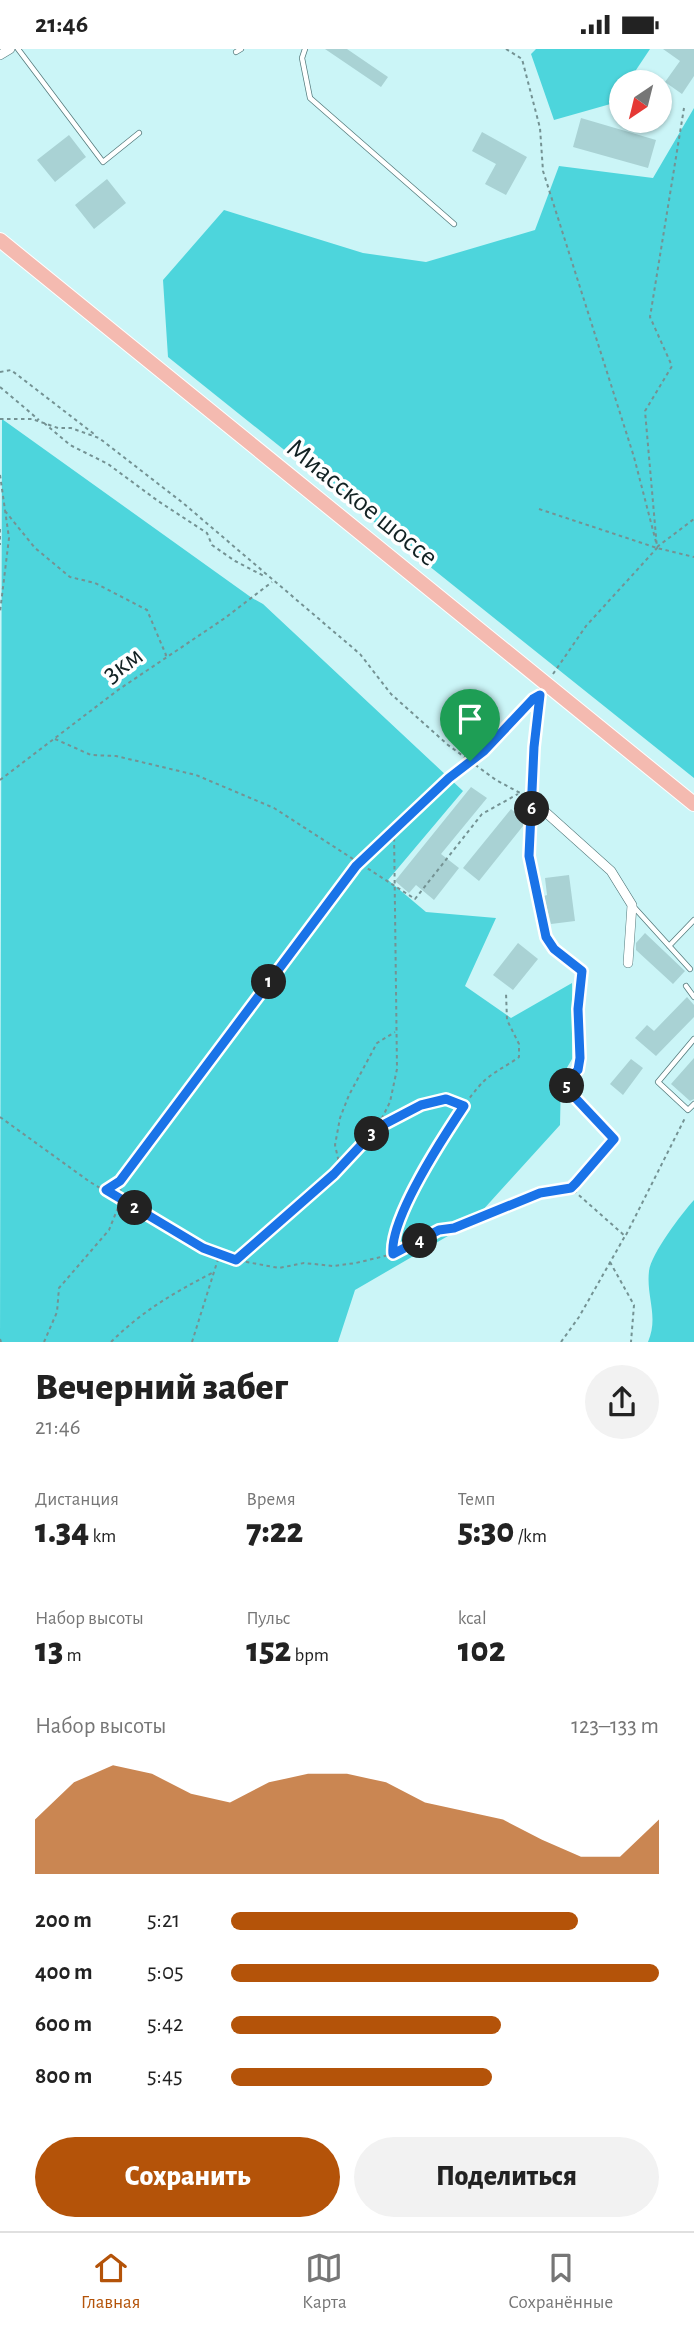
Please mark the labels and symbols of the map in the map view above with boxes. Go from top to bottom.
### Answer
north arrow [609,70,672,133]
street label: Миасское шоссе [281,434,443,572]
street label: 3км [98,642,148,688]
pin [440,689,500,761]
pin: 6 [514,791,550,827]
pin: 1 [252,965,286,999]
pin: 5 [550,1069,584,1103]
pin: 3 [354,1117,390,1151]
pin: 2 [118,1191,152,1225]
pin: 4 [402,1223,438,1259]

